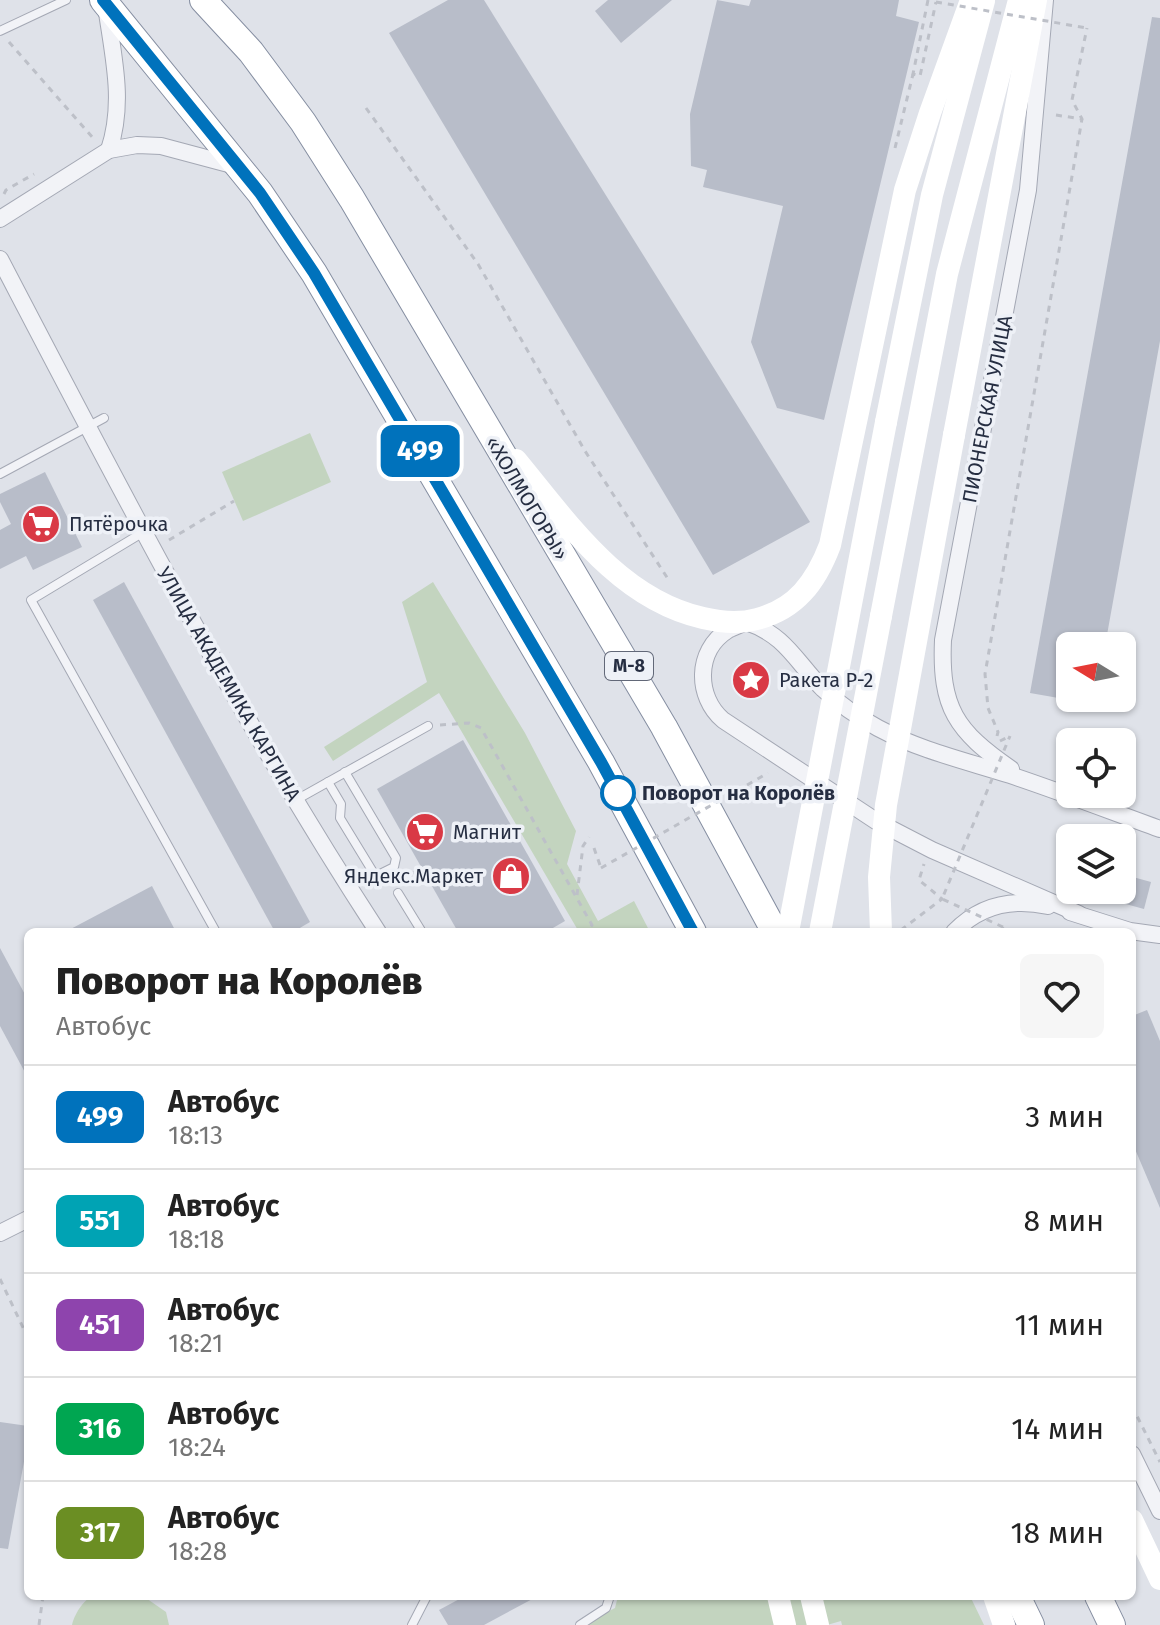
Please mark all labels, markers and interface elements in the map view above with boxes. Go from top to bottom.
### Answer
street label: ПИОНЕРСКАЯ УЛИЦА [957,313,1017,505]
line badge: 499 [374,425,466,477]
street label: «ХОЛМОГОРЫ» [481,432,573,564]
text: 499 [397,434,443,467]
supermarket icon: Пятёрочка [20,503,62,545]
place label: Пятёрочка [69,512,169,536]
street label: УЛИЦА АКАДЕМИКА КАРГИНА [152,563,306,806]
north arrow [1056,632,1136,712]
map controls [1056,632,1136,904]
road number: М-8 [605,652,653,680]
place icon: Ракета Р-2 [730,659,772,701]
place label: Ракета Р-2 [779,668,873,692]
button: locate [1056,728,1136,808]
marker: Поворот на Королёв [601,776,635,810]
place label: Поворот на Королёв [642,781,835,805]
supermarket icon: Магнит [404,811,446,853]
place label: Магнит [453,820,522,844]
button: layers [1056,824,1136,904]
shop icon: Яндекс.Маркет [490,855,532,897]
place label: Яндекс.Маркет [344,864,484,888]
button: heart [1020,954,1104,1038]
text: Поворот на Королёв [56,958,423,1004]
text: Автобус [56,1011,151,1042]
text: Автобус [168,1084,279,1120]
text: 3 мин [1025,1099,1104,1135]
text: 499 [77,1100,123,1133]
text: 18:13 [168,1120,223,1151]
text: Автобус [168,1188,279,1224]
text: 8 мин [1024,1203,1104,1239]
text: 551 [79,1204,121,1237]
text: 18:18 [168,1224,224,1255]
text: Автобус [168,1292,279,1328]
text: 11 мин [1015,1307,1104,1343]
text: 451 [79,1308,121,1341]
text: 18:21 [168,1328,223,1359]
text: Автобус [168,1396,279,1432]
text: 14 мин [1011,1411,1104,1447]
text: 316 [79,1412,121,1445]
text: 18:24 [168,1432,226,1463]
text: Автобус [168,1500,279,1536]
text: 18 мин [1011,1515,1104,1551]
text: 317 [80,1516,120,1549]
text: 18:28 [168,1536,227,1567]

